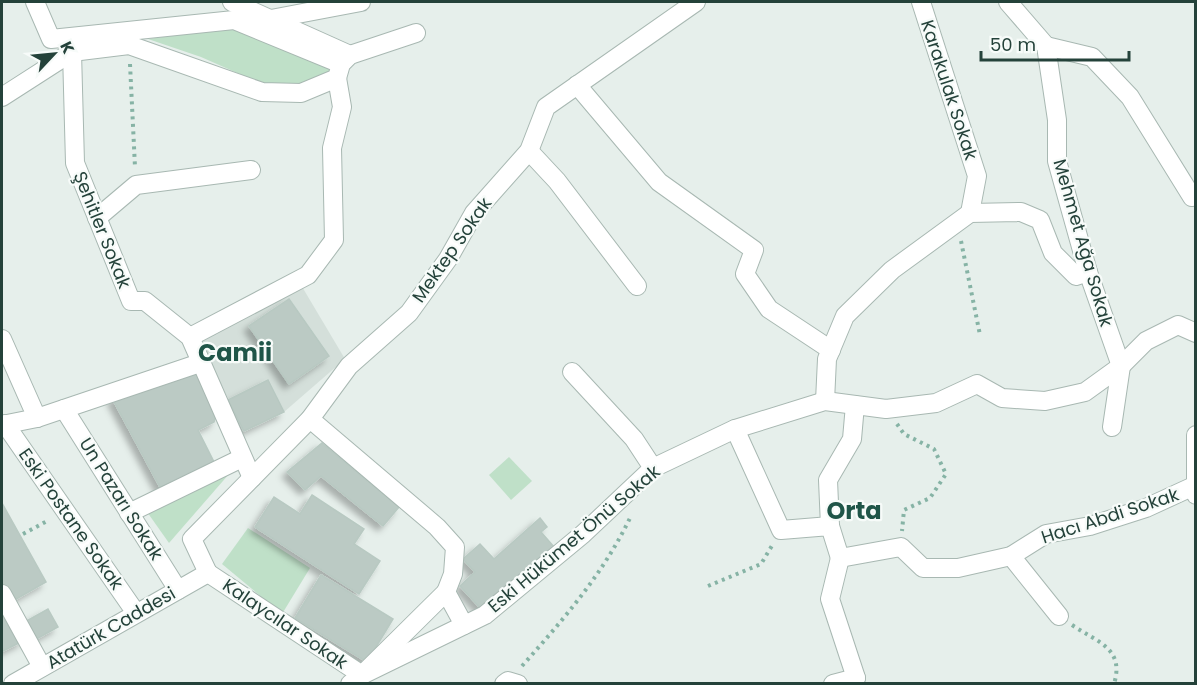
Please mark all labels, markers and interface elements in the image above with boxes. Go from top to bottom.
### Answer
street label: Karakulak Sokak [915,17,984,164]
north arrow [24,24,84,84]
scale bar [981,24,1130,62]
text: 50 m [990,32,1036,57]
text: K [54,38,80,58]
street label: Mehmet Ağa Sokak [1048,156,1120,330]
street label: Şehitler Sokak [68,168,138,293]
street label: Mektep Sokak [406,191,498,307]
district label: Camii [198,336,272,369]
street label: Un Pazarı Sokak [74,433,170,565]
street label: Eski Postane Sokak [13,443,130,595]
street label: Eski Hükümet Önü Sokak [482,459,666,618]
street label: Hacı Abdi Sokak [1038,481,1183,550]
district label: Orta [826,494,882,527]
street label: Kalaycılar Sokak [218,572,353,675]
street label: Atatürk Caddesi [42,580,180,675]

